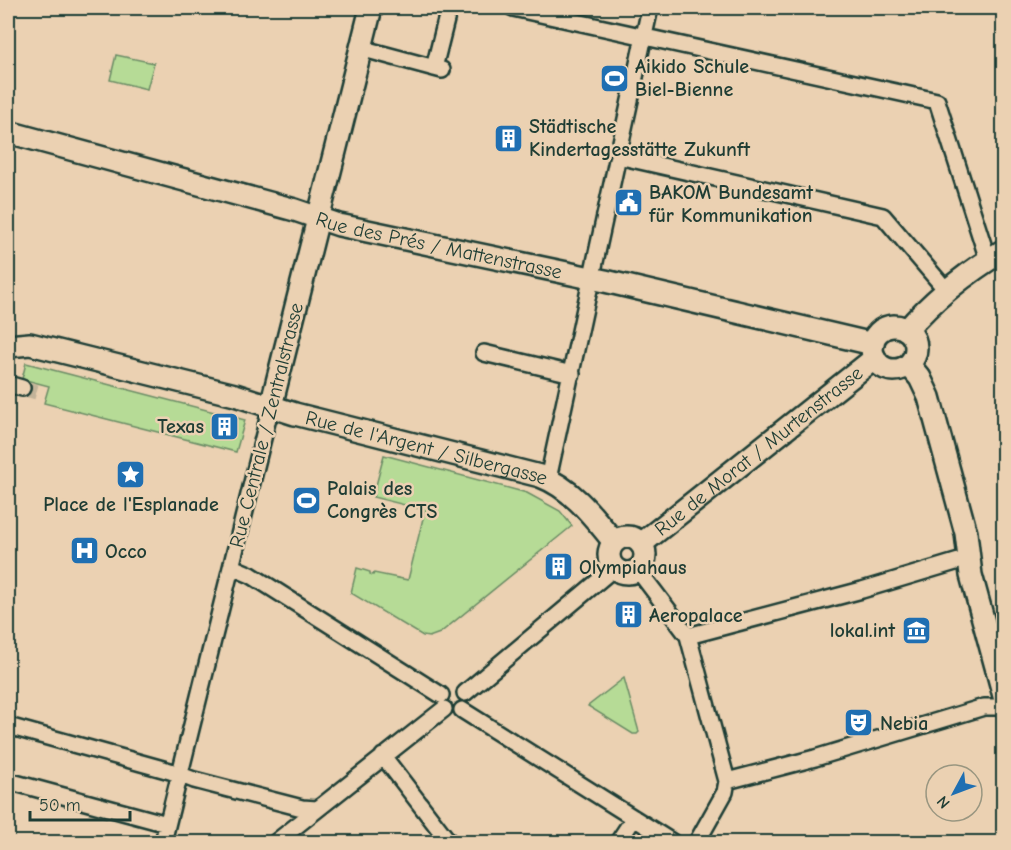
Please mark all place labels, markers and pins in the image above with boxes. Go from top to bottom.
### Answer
place label: Aikido Schule Biel-Bienne [635,55,749,101]
sports icon: Aikido Schule Biel-Bienne [598,62,630,94]
place label: Städtische Kindertagesstätte Zukunft [529,115,750,161]
building icon: Städtische Kindertagesstätte Zukunft [492,122,524,154]
place label: BAKOM Bundesamt für Kommunikation [648,181,813,227]
public building icon: BAKOM Bundesamt für Kommunikation [612,187,644,219]
building icon: Texas [209,410,241,442]
place label: Texas [157,415,204,438]
place icon: Place de l'Esplanade [115,458,147,490]
place label: Palais des Congrès CTS [327,477,438,523]
sports icon: Palais des Congrès CTS [290,484,322,516]
place label: Place de l'Esplanade [43,493,219,516]
hospital icon: Occo [68,535,100,567]
place label: Occo [105,540,147,563]
building icon: Olympiahaus [542,551,574,583]
place label: Olympiahaus [579,556,687,579]
building icon: Aeropalace [612,599,644,631]
place label: Aeropalace [649,604,743,627]
museum icon: lokal.int [900,614,932,646]
place label: lokal.int [830,619,895,642]
theatre icon: Nebia [843,707,875,739]
place label: Nebia [880,712,928,735]

